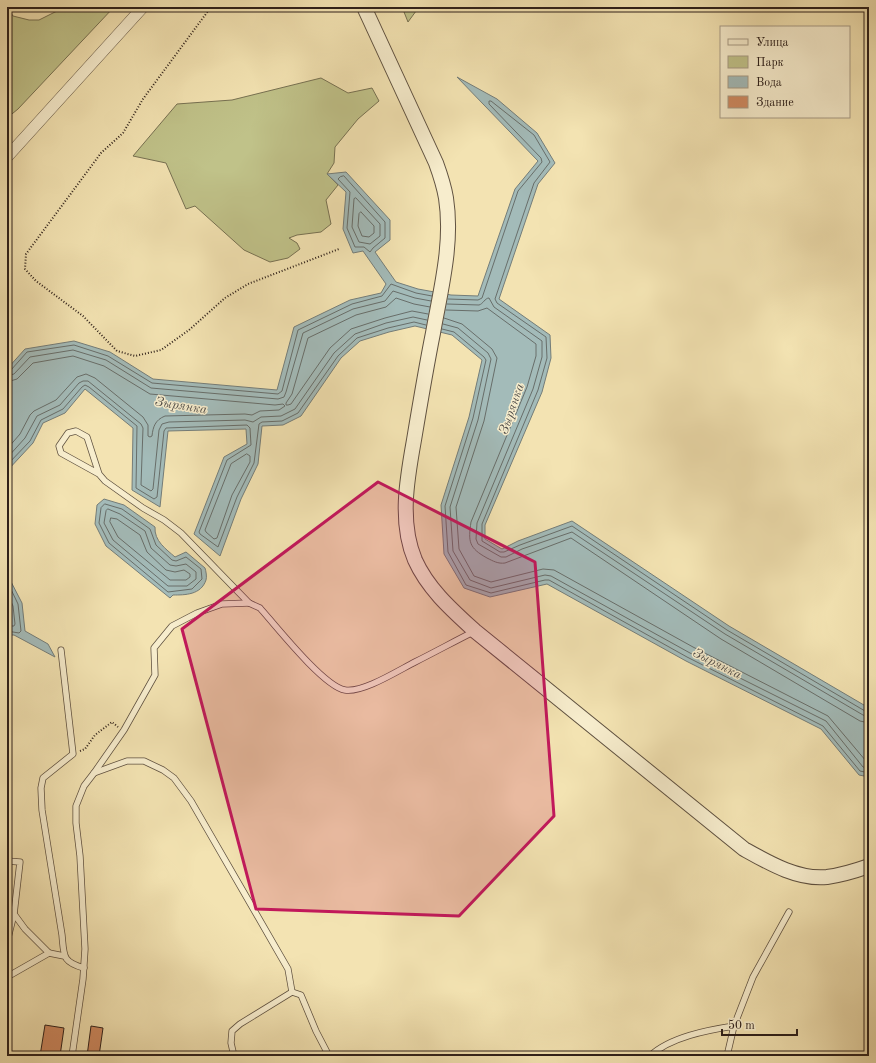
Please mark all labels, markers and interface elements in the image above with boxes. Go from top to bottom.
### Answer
legend [720,26,850,118]
text: Улица [756,37,789,49]
text: Парк [756,57,784,69]
text: Вода [756,77,782,89]
text: Здание [756,97,794,109]
water label: Зырянка [497,382,527,436]
water label: Зырянка [154,395,208,417]
water label: Зырянка [691,646,743,682]
scale bar [722,1011,797,1037]
text: 50 m [728,1019,755,1032]

